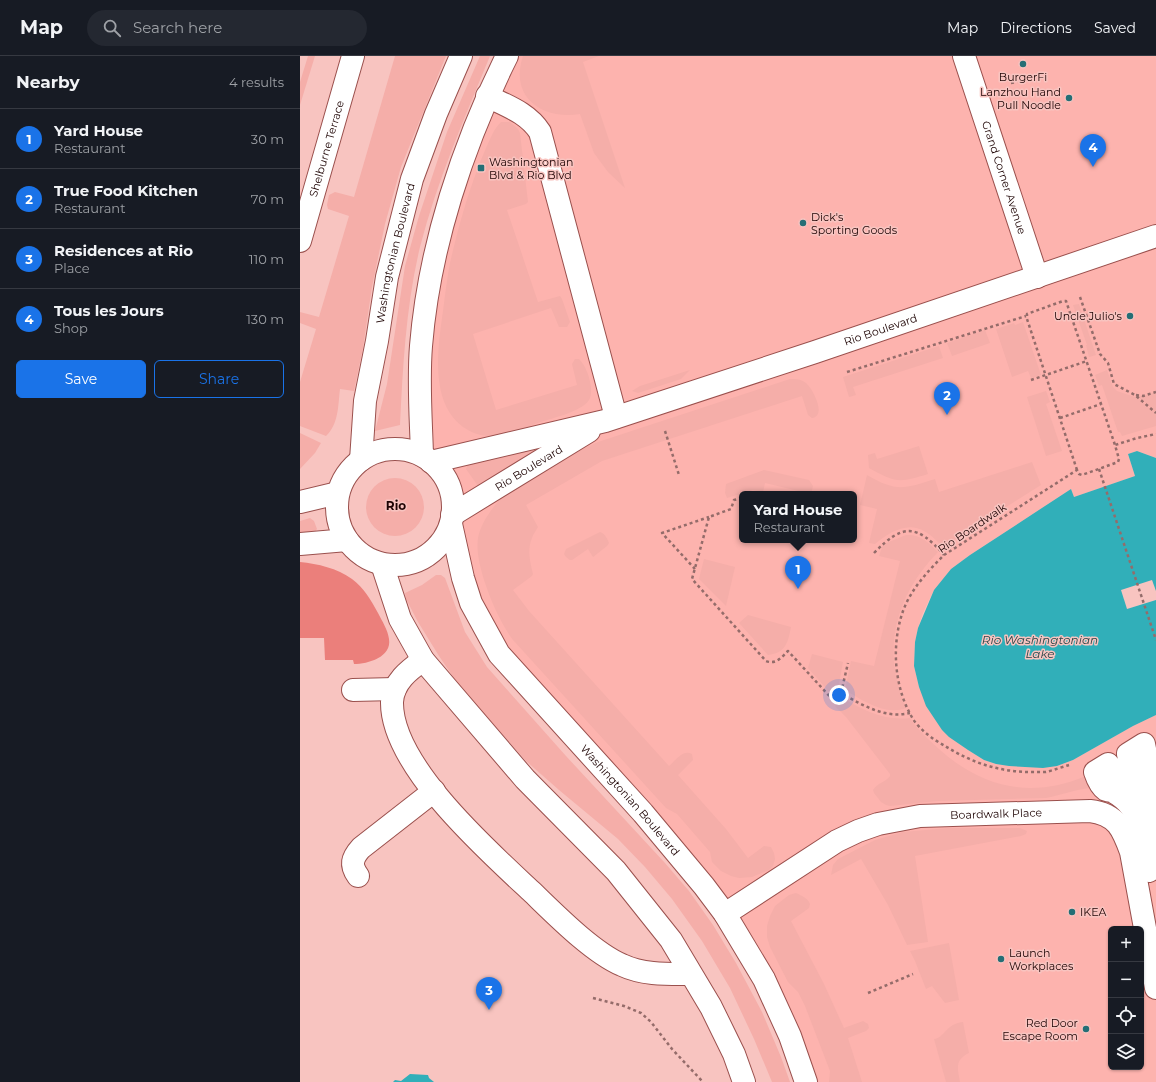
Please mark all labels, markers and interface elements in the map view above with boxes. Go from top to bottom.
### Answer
search box [87,10,367,46]
text: Map [20,16,63,39]
icon: search [101,17,123,39]
text: Search here [133,18,222,37]
text: Map [947,19,978,37]
text: Directions [1000,19,1072,37]
text: Saved [1094,19,1136,37]
marker: BurgerFi [1018,59,1028,69]
place label: BurgerFi [999,70,1047,84]
text: Nearby [16,72,80,92]
text: 4 results [229,74,284,90]
place label: Lanzhou Hand Pull Noodle [980,85,1061,112]
marker: Lanzhou Hand Pull Noodle [1064,93,1074,103]
street label: Shelburne Terrace [306,98,347,199]
street label: Grand Corner Avenue [979,119,1029,236]
text: Yard House [54,121,143,140]
text: 1 [26,131,32,147]
text: 30 m [251,131,284,147]
pin: 4 [1080,134,1106,167]
text: Restaurant [54,140,125,156]
place label: Washingtonian Blvd & Rio Blvd [489,155,573,182]
marker: Washingtonian Blvd & Rio Blvd [476,163,486,173]
text: True Food Kitchen [54,181,198,200]
street label: Washingtonian Boulevard [373,182,418,324]
text: 2 [25,191,33,207]
text: 70 m [251,191,284,207]
text: Restaurant [54,200,125,216]
place label: Dick's Sporting Goods [811,210,898,237]
marker: Dick's Sporting Goods [798,218,808,228]
text: Residences at Rio [54,241,193,260]
text: 3 [25,251,33,267]
text: 110 m [249,251,284,267]
text: Place [54,260,90,276]
text: Tous les Jours [54,301,164,320]
place label: Uncle Julio's [1054,309,1123,323]
text: 4 [25,311,33,327]
text: 130 m [246,311,284,327]
street label: Rio Boulevard [842,311,919,349]
marker: Uncle Julio's [1125,311,1135,321]
text: Shop [54,320,88,336]
button: Save [16,360,146,398]
button: Share [154,360,284,398]
pin: 2 [934,382,960,415]
street label: Rio Boulevard [492,442,565,494]
popup [739,491,857,543]
district label: Rio [386,498,406,513]
text: Yard House [753,500,843,519]
street label: Rio Boardwalk [935,500,1009,556]
text: Restaurant [753,519,825,535]
pin: 1 [785,556,811,589]
water label: Rio Washingtonian Lake [982,632,1098,661]
your location [829,685,849,705]
street label: Washingtonian Boulevard [577,742,683,859]
street label: Boardwalk Place [950,805,1043,822]
place label: IKEA [1080,905,1107,919]
marker: IKEA [1067,907,1077,917]
map controls [1108,926,1144,1070]
button: + [1108,926,1144,962]
place label: Launch Workplaces [1009,946,1074,973]
marker: Launch Workplaces [996,954,1006,964]
button: − [1108,962,1144,998]
pin: 3 [476,977,502,1010]
button: locate [1108,998,1144,1034]
place label: Red Door Escape Room [1002,1016,1078,1043]
marker: Red Door Escape Room [1081,1024,1091,1034]
button: layers [1108,1034,1144,1070]

